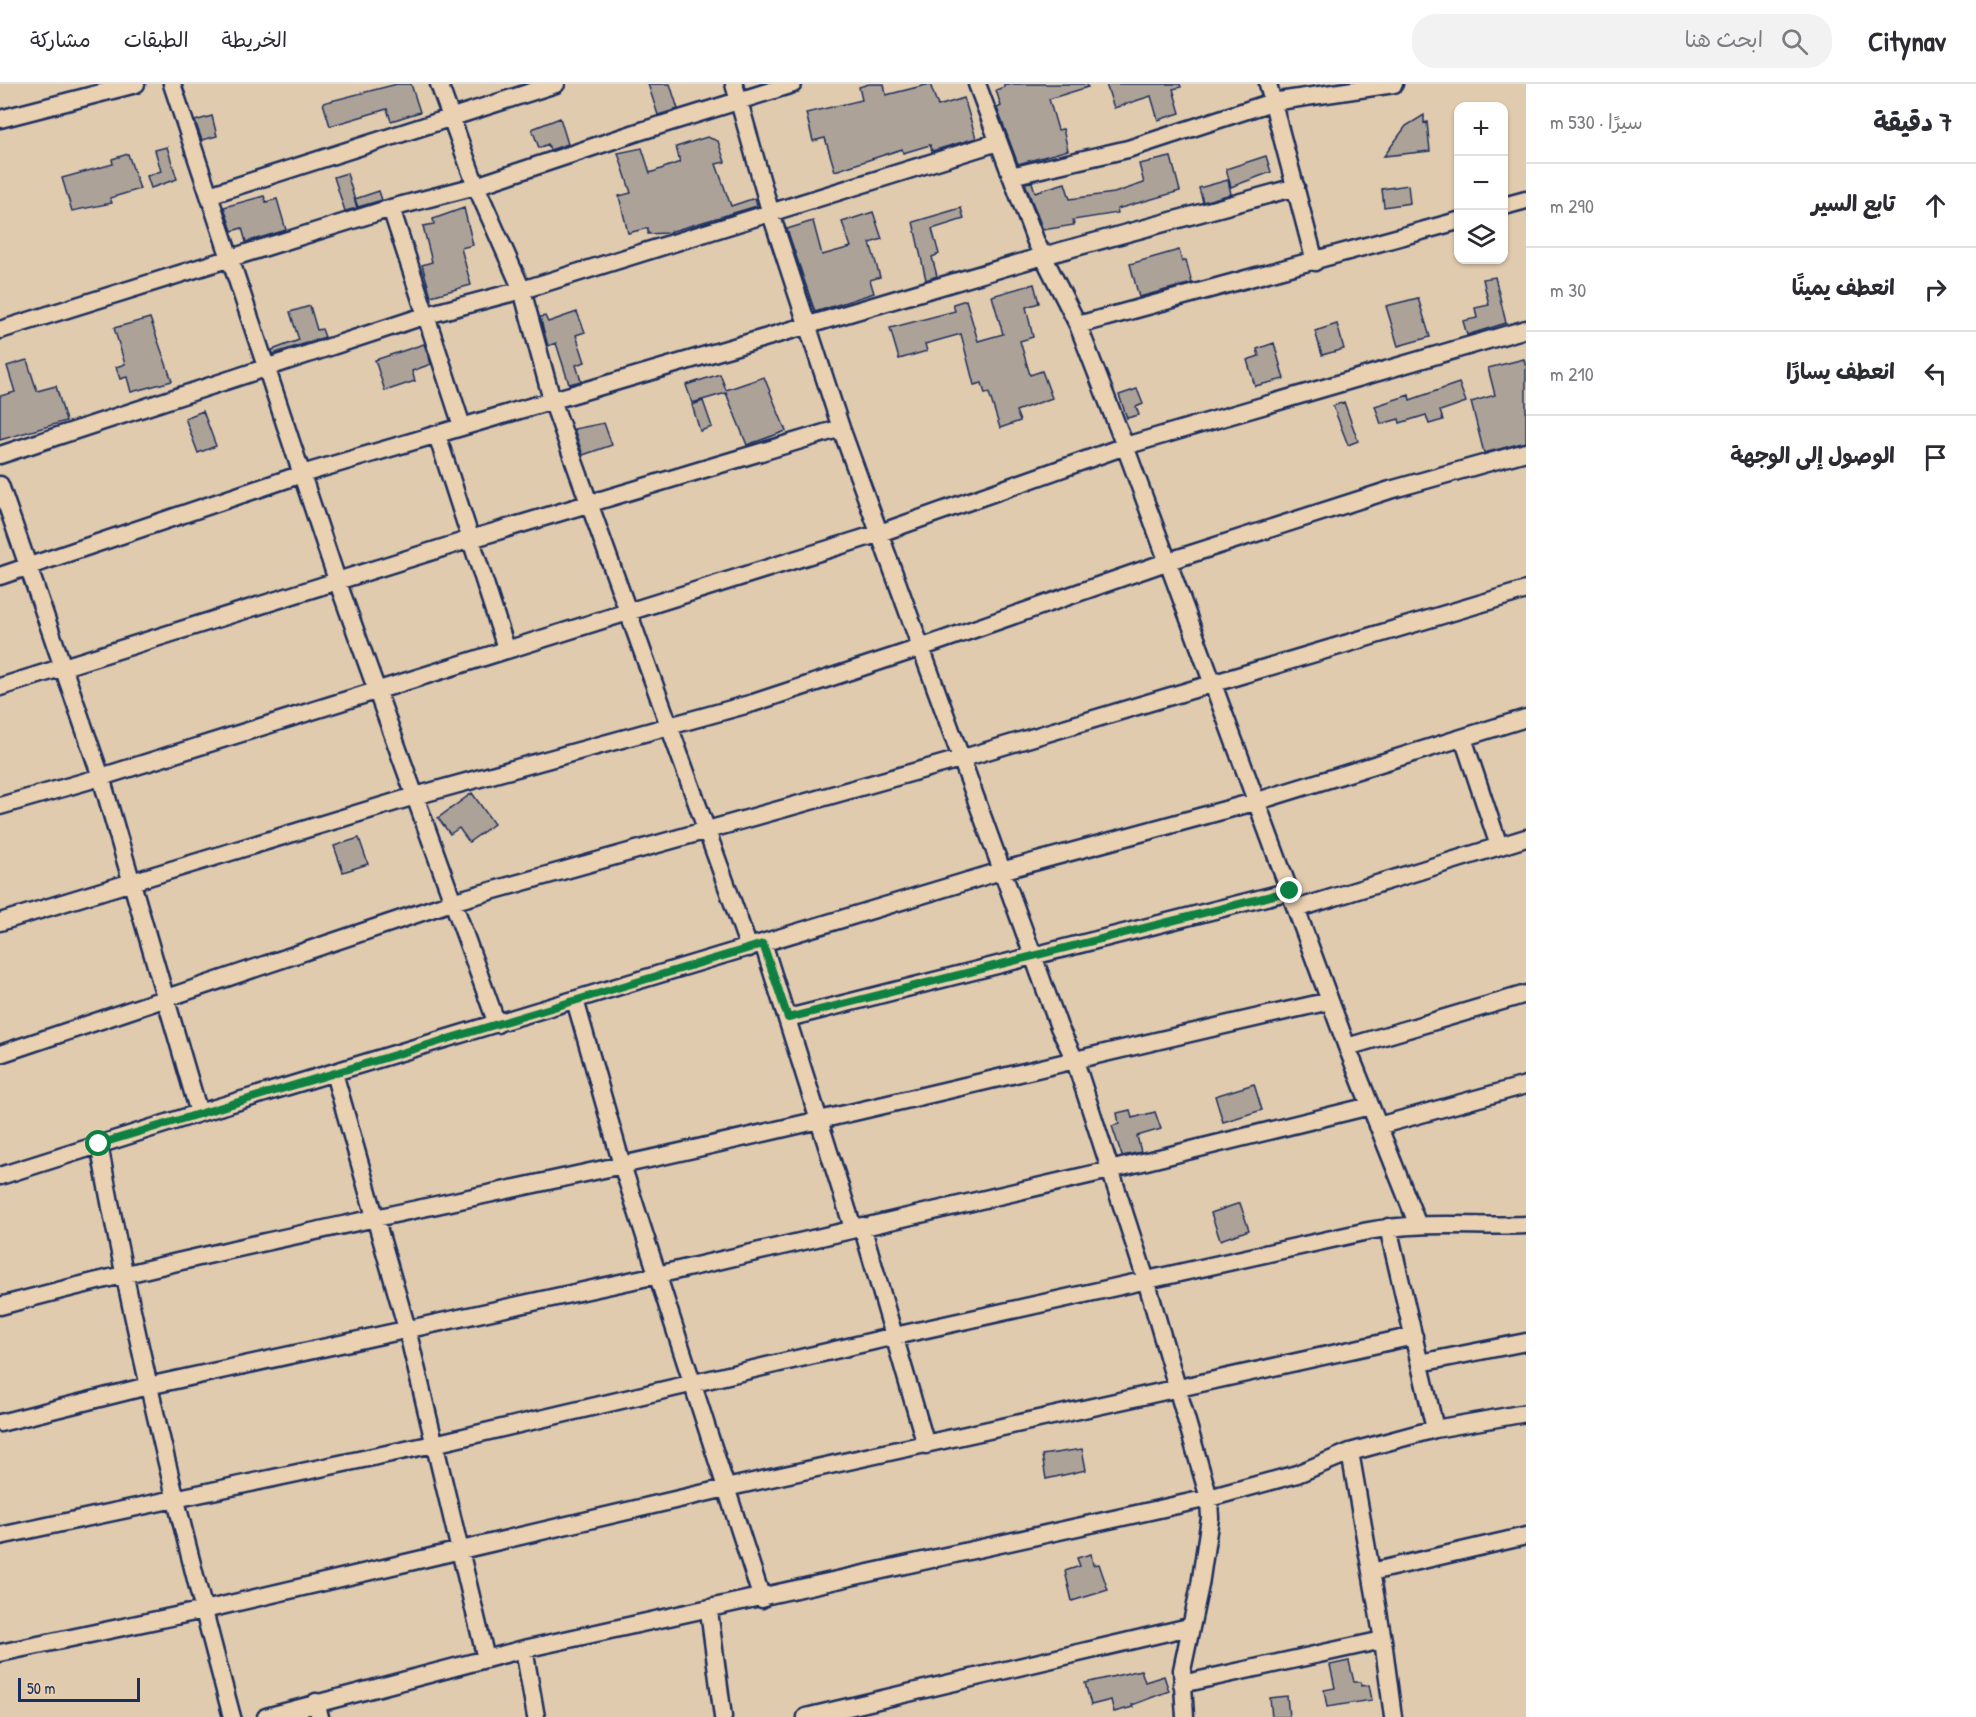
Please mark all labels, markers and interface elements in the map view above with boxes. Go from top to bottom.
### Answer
search box [1412,14,1832,68]
text: Citynav [1868,22,1946,60]
text: ابحث هنا [1684,24,1763,54]
text: مشاركة [30,25,91,54]
text: الطبقات [124,25,189,54]
text: الخريطة [222,25,287,54]
icon: search [1778,25,1811,58]
map controls [1454,102,1508,264]
button: + [1454,102,1508,156]
text: 7 دقيقة [1873,104,1952,139]
text: سيرًا · 530 m [1550,108,1643,135]
button: − [1454,156,1508,210]
text: تابع السير [1812,188,1895,218]
icon: ahead [1919,189,1952,222]
text: 290 m [1550,192,1594,219]
button: layers [1454,210,1508,264]
text: انعطف يمينًا [1792,272,1895,302]
icon: right [1919,273,1952,306]
text: 30 m [1550,276,1586,303]
text: انعطف يسارًا [1786,356,1895,386]
icon: left [1919,357,1952,390]
text: 210 m [1550,360,1594,387]
text: الوصول إلى الوجهة [1730,440,1895,470]
icon: arrive [1919,441,1952,474]
route end [1276,877,1302,903]
route start [85,1130,111,1156]
scale bar [18,1675,140,1702]
text: 50 m [27,1677,56,1699]

